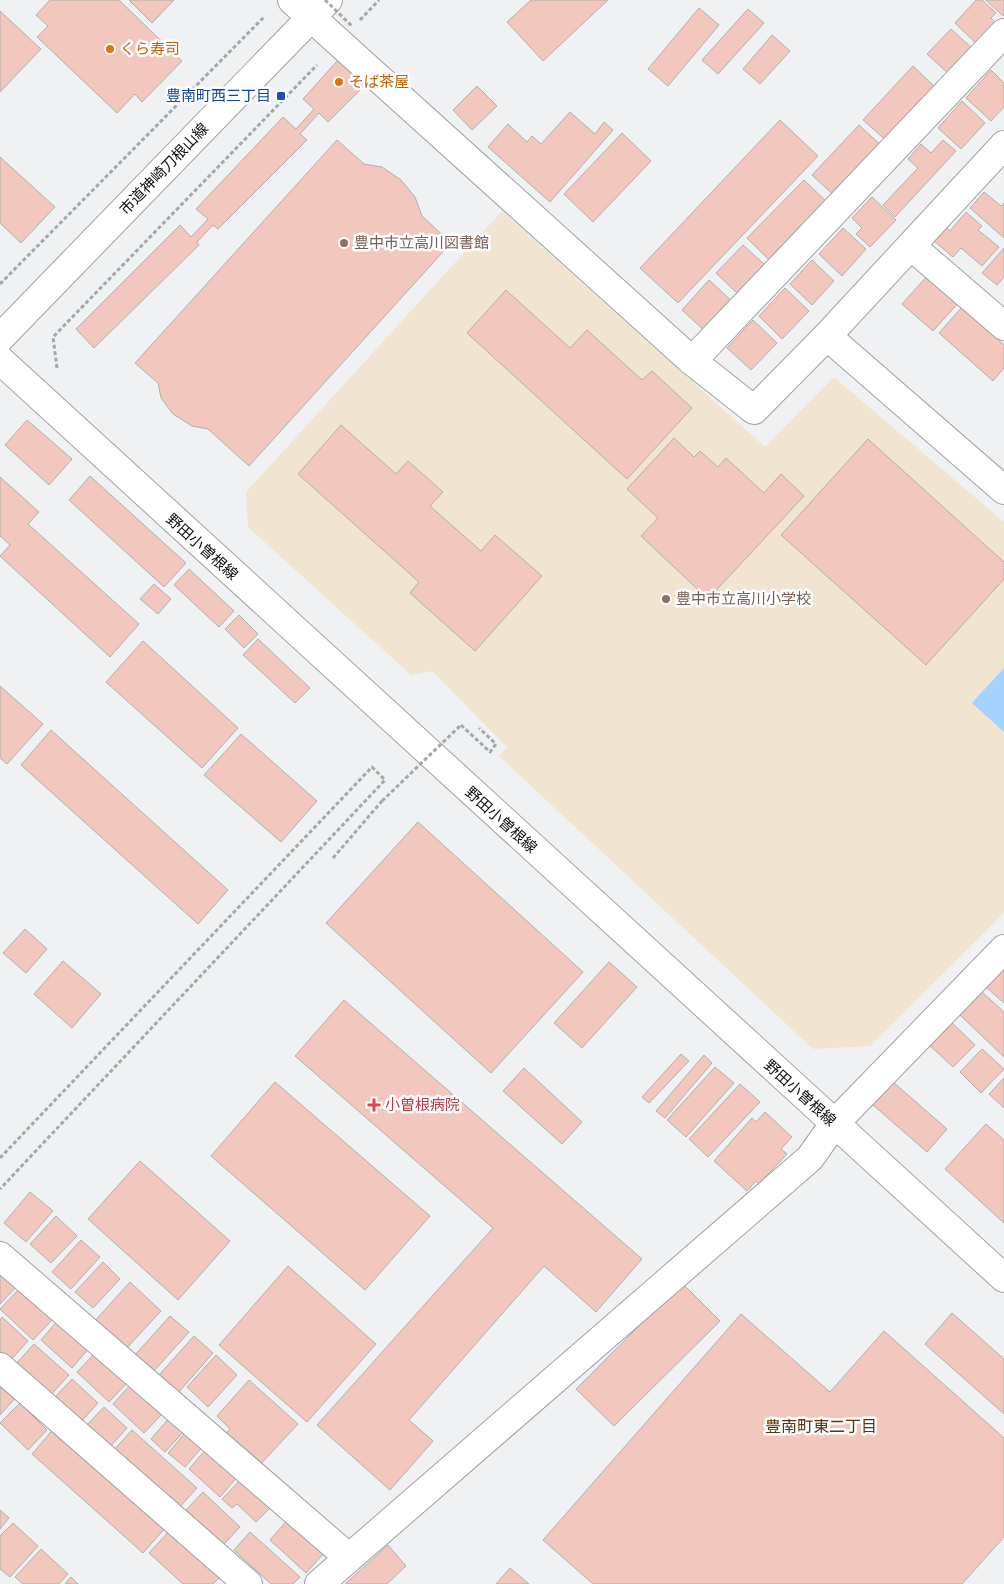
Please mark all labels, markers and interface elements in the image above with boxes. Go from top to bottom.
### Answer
place label: くら寿司 [120,40,180,58]
marker: くら寿司 [104,43,116,55]
place label: そば茶屋 [349,73,409,91]
marker: そば茶屋 [333,76,345,88]
place label: 豊南町西三丁目 [166,87,271,105]
marker: 豊南町西三丁目 [275,90,287,102]
street label: 市道神崎刀根山線 [116,120,212,218]
place label: 豊中市立高川図書館 [354,234,489,252]
marker: 豊中市立高川図書館 [338,237,350,249]
street label: 野田小曽根線 [163,510,241,584]
place label: 豊中市立高川小学校 [676,590,811,608]
marker: 豊中市立高川小学校 [660,593,672,605]
street label: 野田小曽根線 [462,783,540,857]
street label: 野田小曽根線 [761,1056,839,1130]
place label: 小曽根病院 [385,1096,460,1114]
marker: 小曽根病院 [367,1098,381,1112]
district label: 豊南町東二丁目 [765,1417,877,1437]

